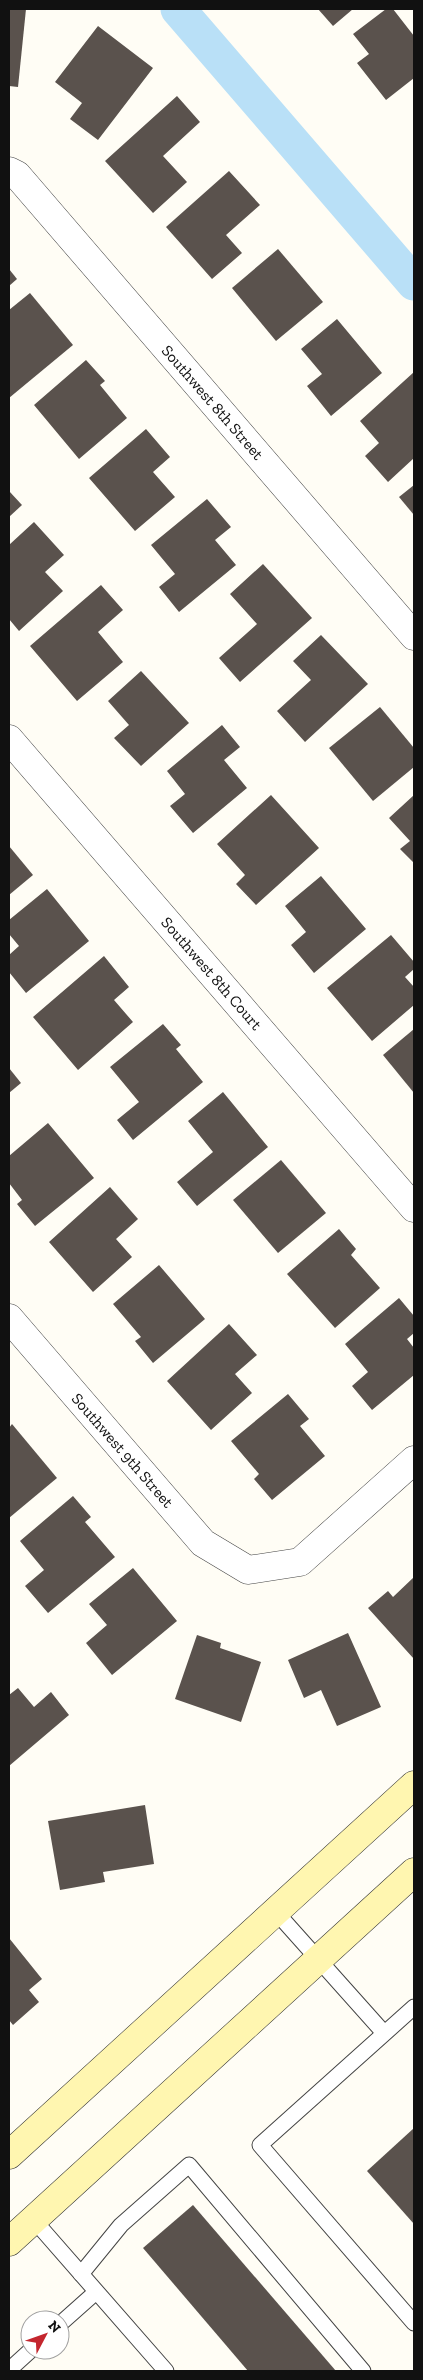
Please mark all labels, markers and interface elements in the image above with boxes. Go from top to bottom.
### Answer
street label: Southwest 8th Street [158,341,268,464]
street label: Southwest 8th Court [157,913,266,1034]
street label: Southwest 9th Street [68,1389,178,1512]
north arrow [20,2310,70,2360]
text: N [45,2317,65,2337]

